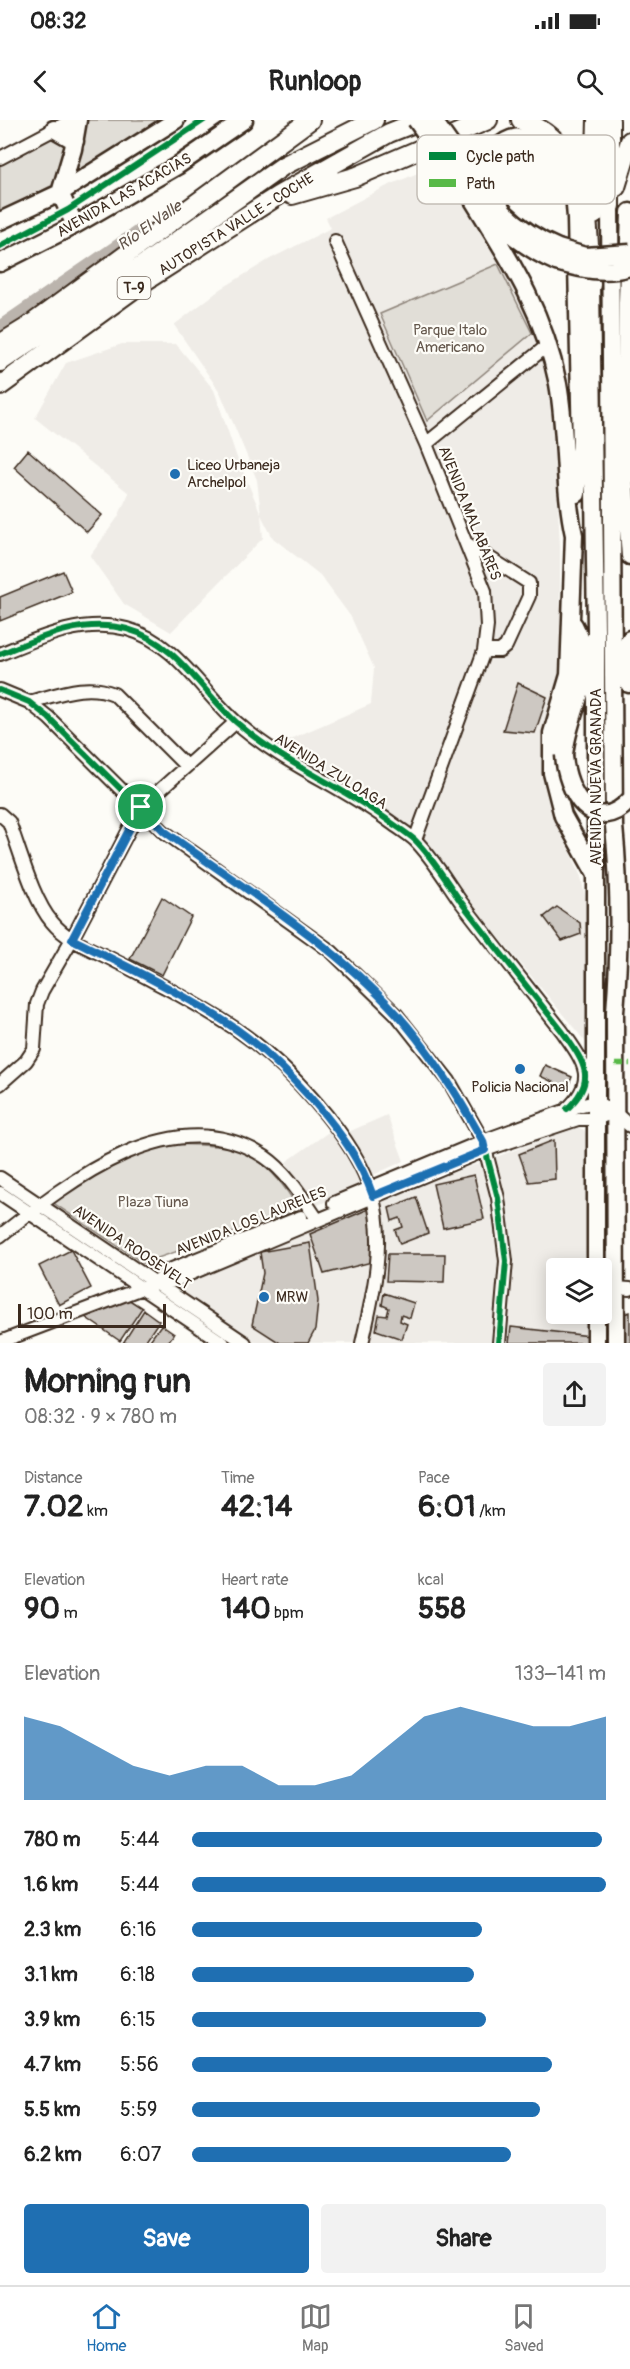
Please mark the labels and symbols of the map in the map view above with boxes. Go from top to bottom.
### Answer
legend [417,135,615,204]
text: Cycle path [466,147,534,167]
street label: AVENIDA LAS ACACIAS [53,149,195,242]
street label: AUTOPISTA VALLE - COCHE [155,169,318,280]
text: Path [466,174,495,194]
water label: Río El Valle [114,195,187,255]
road number: T-9 [118,277,150,299]
park label: Parque Italo Americano [413,321,487,357]
street label: AVENIDA MALABARES [434,443,505,583]
place label: Liceo Urbaneja Archelpol [187,456,280,492]
marker: Liceo Urbaneja Archelpol [168,467,182,481]
street label: AVENIDA NUEVA GRANADA [587,688,606,866]
street label: AVENIDA ZULOAGA [271,729,391,814]
pin [115,781,166,832]
marker: Policia Nacional [513,1062,527,1076]
place label: Policia Nacional [471,1078,569,1097]
street label: AVENIDA LOS LAURELES [173,1182,330,1260]
park label: Plaza Tiuna [118,1193,188,1212]
street label: AVENIDA ROOSEVELT [69,1201,194,1294]
place label: MRW [276,1288,308,1307]
marker: MRW [257,1290,271,1304]
scale bar [18,1301,166,1328]

